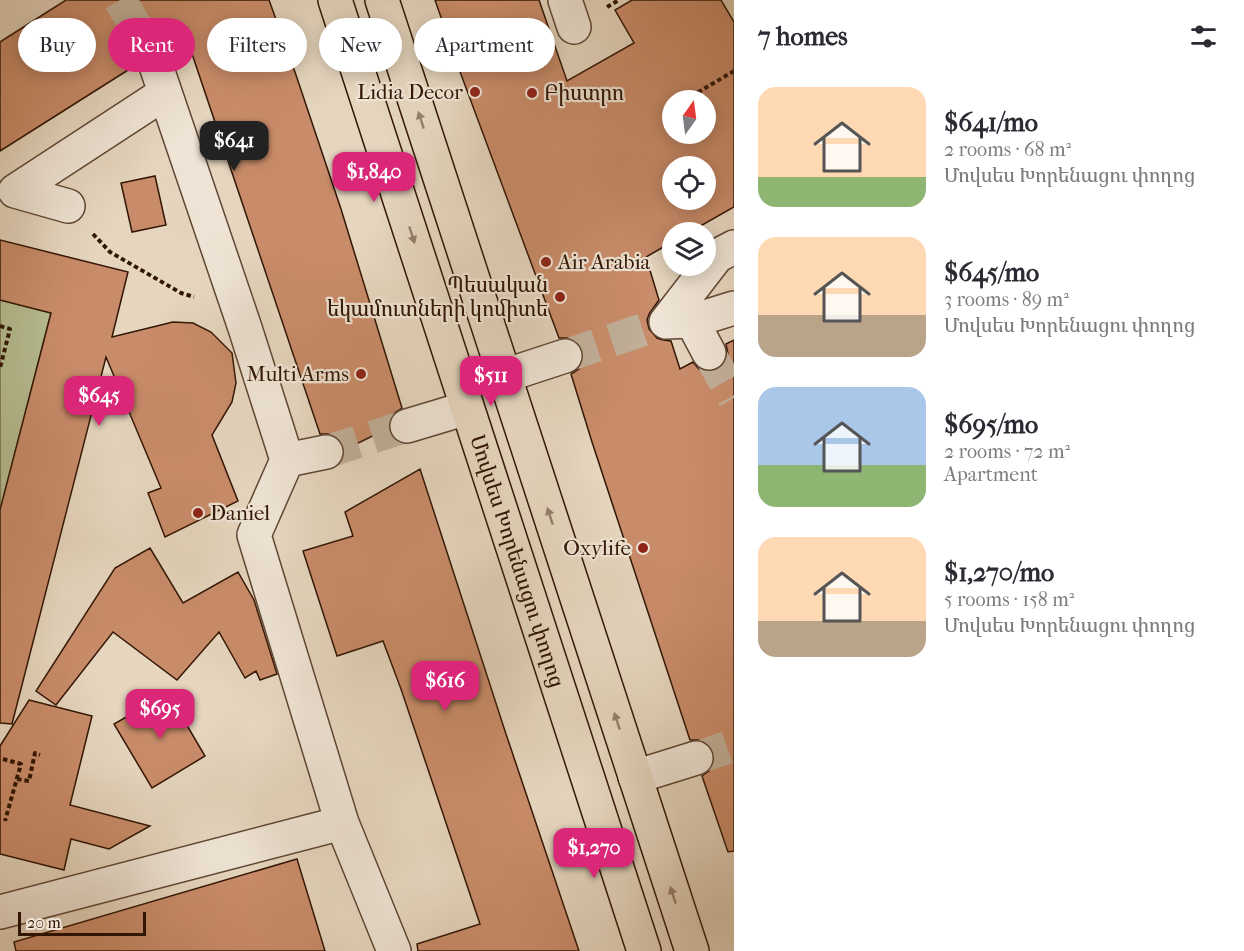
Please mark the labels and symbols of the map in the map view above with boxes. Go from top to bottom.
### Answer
place label: Lidia Decor [357,80,463,104]
place label: Բիստրո [544,81,624,106]
marker: Lidia Decor [468,85,482,99]
marker: Բիստրո [525,86,539,100]
north arrow [662,90,716,144]
one-way arrow [416,111,425,129]
pin: $641 [198,121,270,172]
pin: $1,840 [325,152,423,203]
one-way arrow [407,226,417,244]
place label: Air Arabia [557,250,651,274]
marker: Air Arabia [539,255,553,269]
place label: Պեսական եկամուտների կոմիտե [327,273,548,322]
marker: Պեսական եկամուտների կոմիտե [553,290,567,304]
pin: $511 [455,356,527,407]
place label: Multi Arms [246,362,349,386]
marker: Multi Arms [354,367,368,381]
pin: $645 [63,376,135,427]
street label: Մովսես Խորենացու փողոց [465,432,570,691]
place label: Daniel [210,501,270,525]
marker: Daniel [191,506,205,520]
one-way arrow [544,507,554,525]
place label: Oxylife [563,536,631,560]
marker: Oxylife [636,541,650,555]
pin: $616 [409,661,481,712]
pin: $695 [124,689,196,740]
one-way arrow [611,712,621,730]
pin: $1,270 [545,828,643,879]
one-way arrow [668,886,678,904]
scale bar [18,909,146,936]

